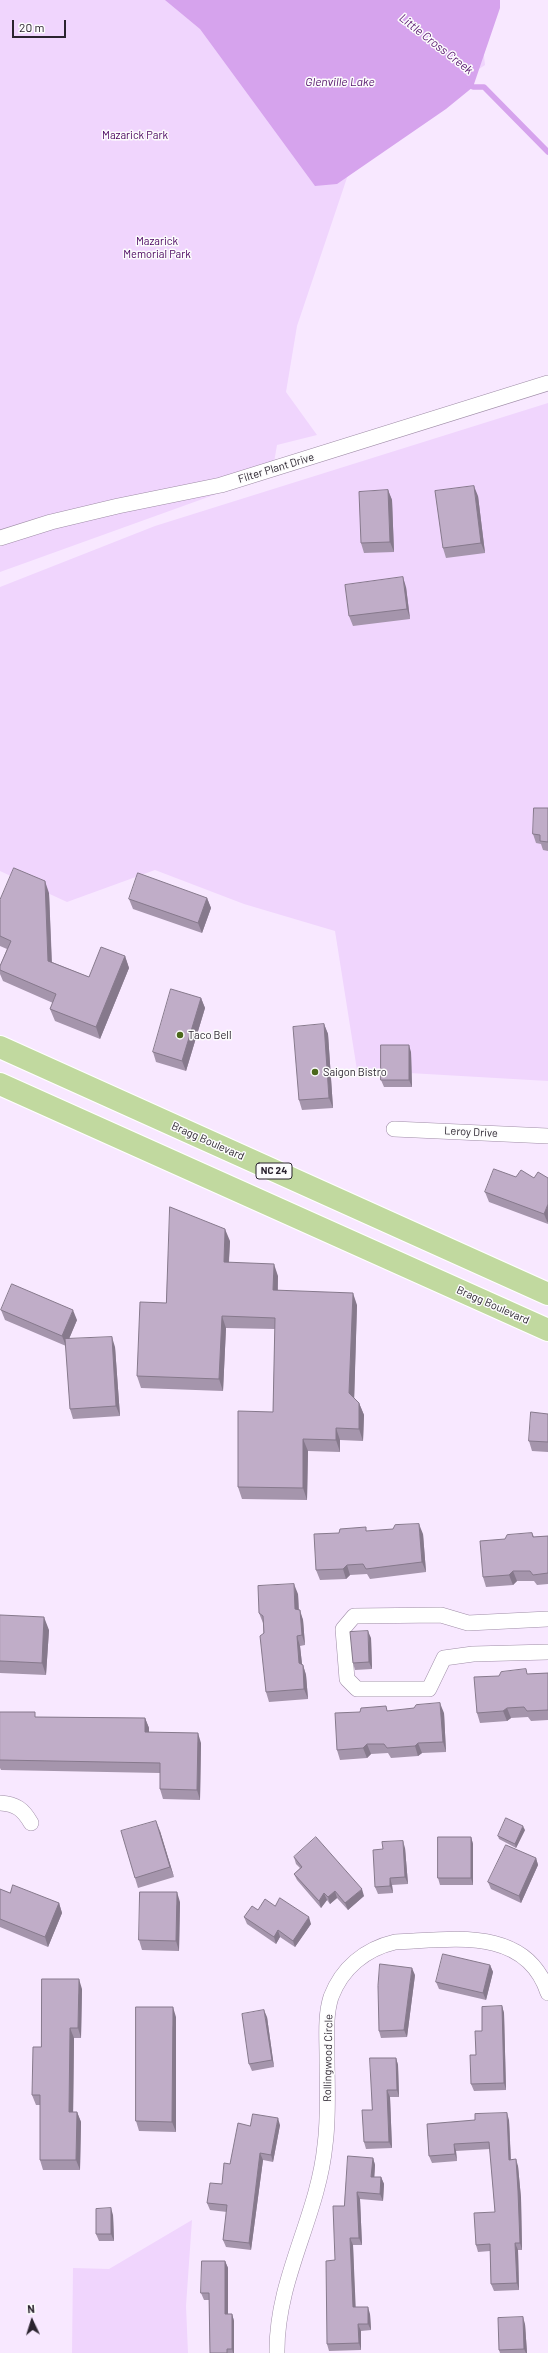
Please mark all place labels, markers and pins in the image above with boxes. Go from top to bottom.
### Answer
place label: Taco Bell [188,1028,231,1042]
marker: Taco Bell [175,1030,185,1040]
place label: Saigon Bistro [323,1065,387,1079]
marker: Saigon Bistro [310,1067,320,1077]

